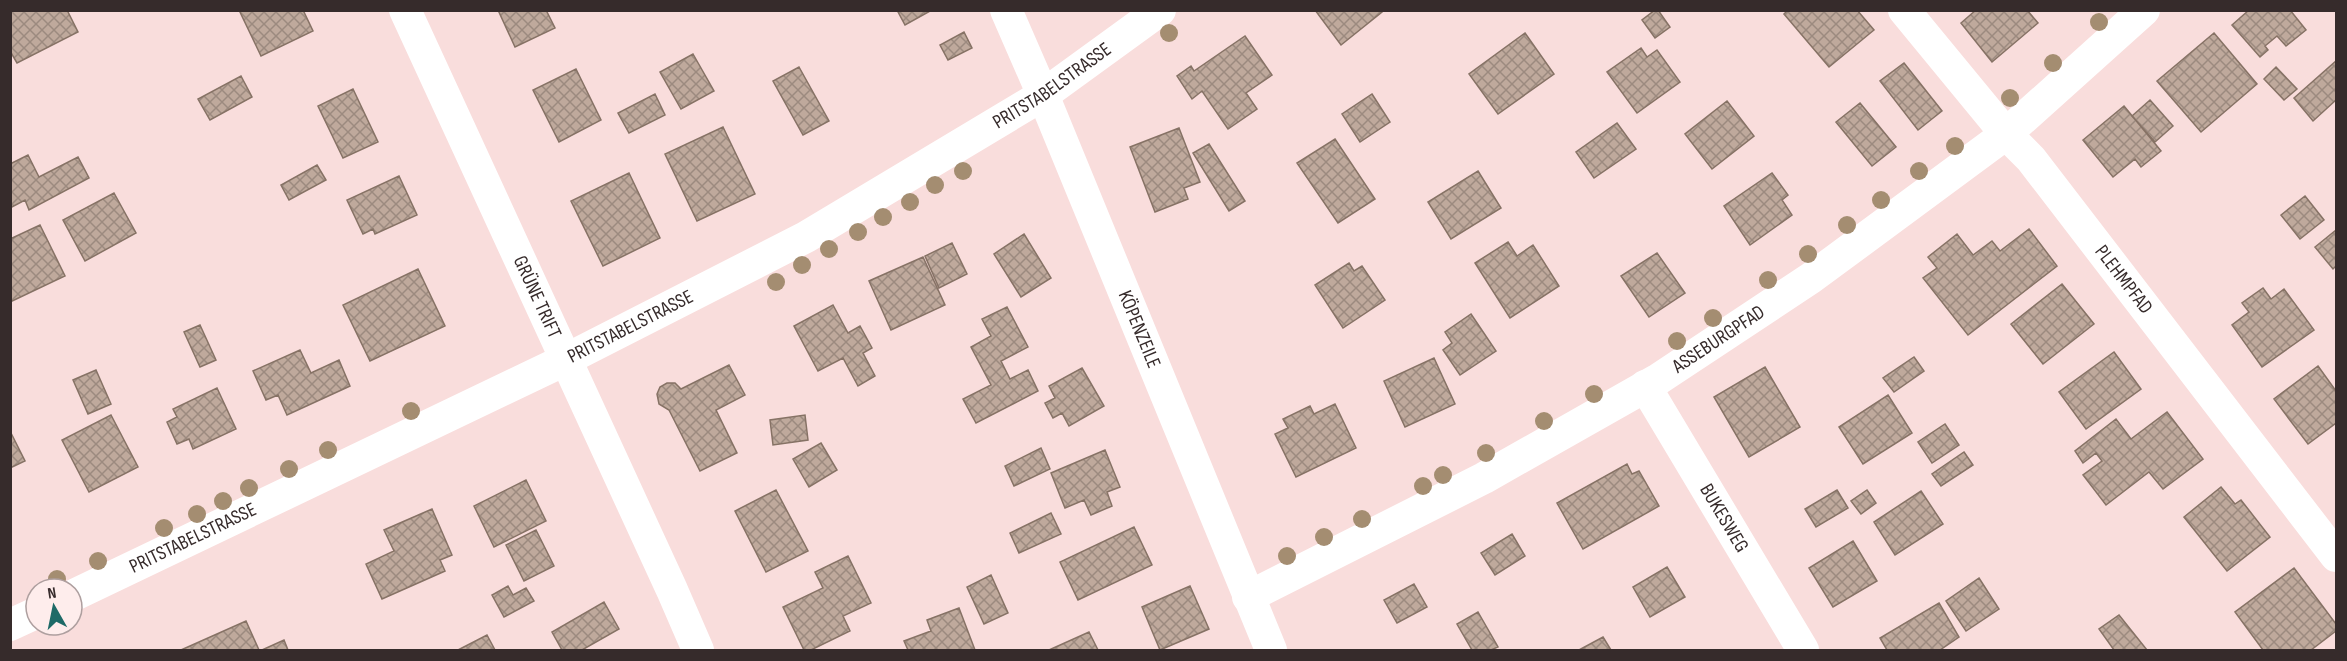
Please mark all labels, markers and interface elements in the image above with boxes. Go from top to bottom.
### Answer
street label: PRITSTABELSTRASSE [989,37,1116,134]
street label: PLEHMPFAD [2090,240,2158,319]
street label: GRÜNE TRIFT [508,252,566,342]
street label: PRITSTABELSTRASSE [564,285,697,369]
street label: KÖPENZEILE [1113,287,1166,372]
street label: ASSEBURGPFAD [1667,300,1769,379]
street label: BUKESWEG [1694,480,1754,557]
street label: PRITSTABELSTRASSE [126,498,260,579]
north arrow [24,577,84,637]
text: N [46,584,58,604]

